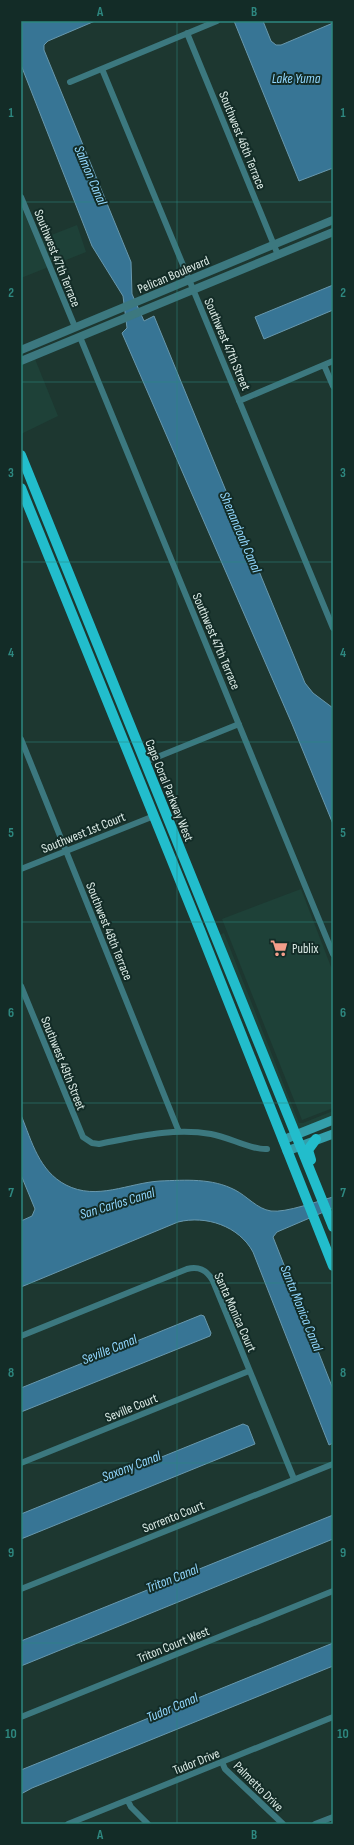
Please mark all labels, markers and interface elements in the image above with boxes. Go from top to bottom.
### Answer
text: A [96,4,104,20]
text: B [251,4,257,20]
water label: Lake Yuma [272,70,321,87]
street label: Southwest 46th Terrace [215,89,269,192]
text: 1 [8,105,14,121]
text: 1 [340,105,346,121]
water label: Salmon Canal [70,143,111,208]
street label: Southwest 47th Terrace [30,207,84,309]
street label: Pelican Boulevard [135,253,212,297]
text: 2 [8,285,14,301]
text: 2 [340,285,346,301]
street label: Southwest 47th Street [200,296,254,393]
text: 3 [8,465,14,481]
text: 3 [340,465,346,481]
water label: Shenandoah Canal [216,489,265,576]
street label: Southwest 47th Terrace [188,591,244,692]
text: 4 [8,645,14,661]
text: 4 [340,645,346,661]
street label: Cape Coral Parkway West [141,737,197,844]
street label: Southwest 1st Court [39,809,128,857]
text: 5 [8,825,14,841]
text: 5 [340,825,346,841]
street label: Southwest 48th Terrace [82,880,136,983]
supermarket icon: Publix [269,938,289,958]
place label: Publix [292,941,318,957]
text: 6 [8,1005,14,1021]
text: 6 [340,1005,346,1021]
street label: Southwest 49th Street [37,1014,89,1112]
water label: San Carlos Canal [78,1184,157,1223]
text: 7 [8,1185,14,1201]
text: 7 [340,1185,346,1201]
water label: Santa Monica Canal [277,1263,327,1354]
street label: Santa Monica Court [210,1270,260,1355]
water label: Seville Canal [79,1331,140,1368]
text: 8 [8,1365,14,1381]
text: 8 [340,1365,346,1381]
street label: Seville Court [103,1390,160,1426]
water label: Saxony Canal [99,1447,163,1485]
street label: Sorrento Court [140,1497,207,1537]
text: 9 [8,1545,14,1561]
text: 9 [340,1545,346,1561]
water label: Triton Canal [143,1560,201,1597]
street label: Triton Court West [135,1623,212,1667]
water label: Tudor Canal [144,1689,201,1726]
text: 10 [5,1726,17,1742]
text: 10 [337,1726,349,1742]
street label: Tudor Drive [171,1745,222,1779]
street label: Palmetto Drive [230,1758,287,1815]
text: A [96,1827,104,1843]
text: B [251,1827,257,1843]

